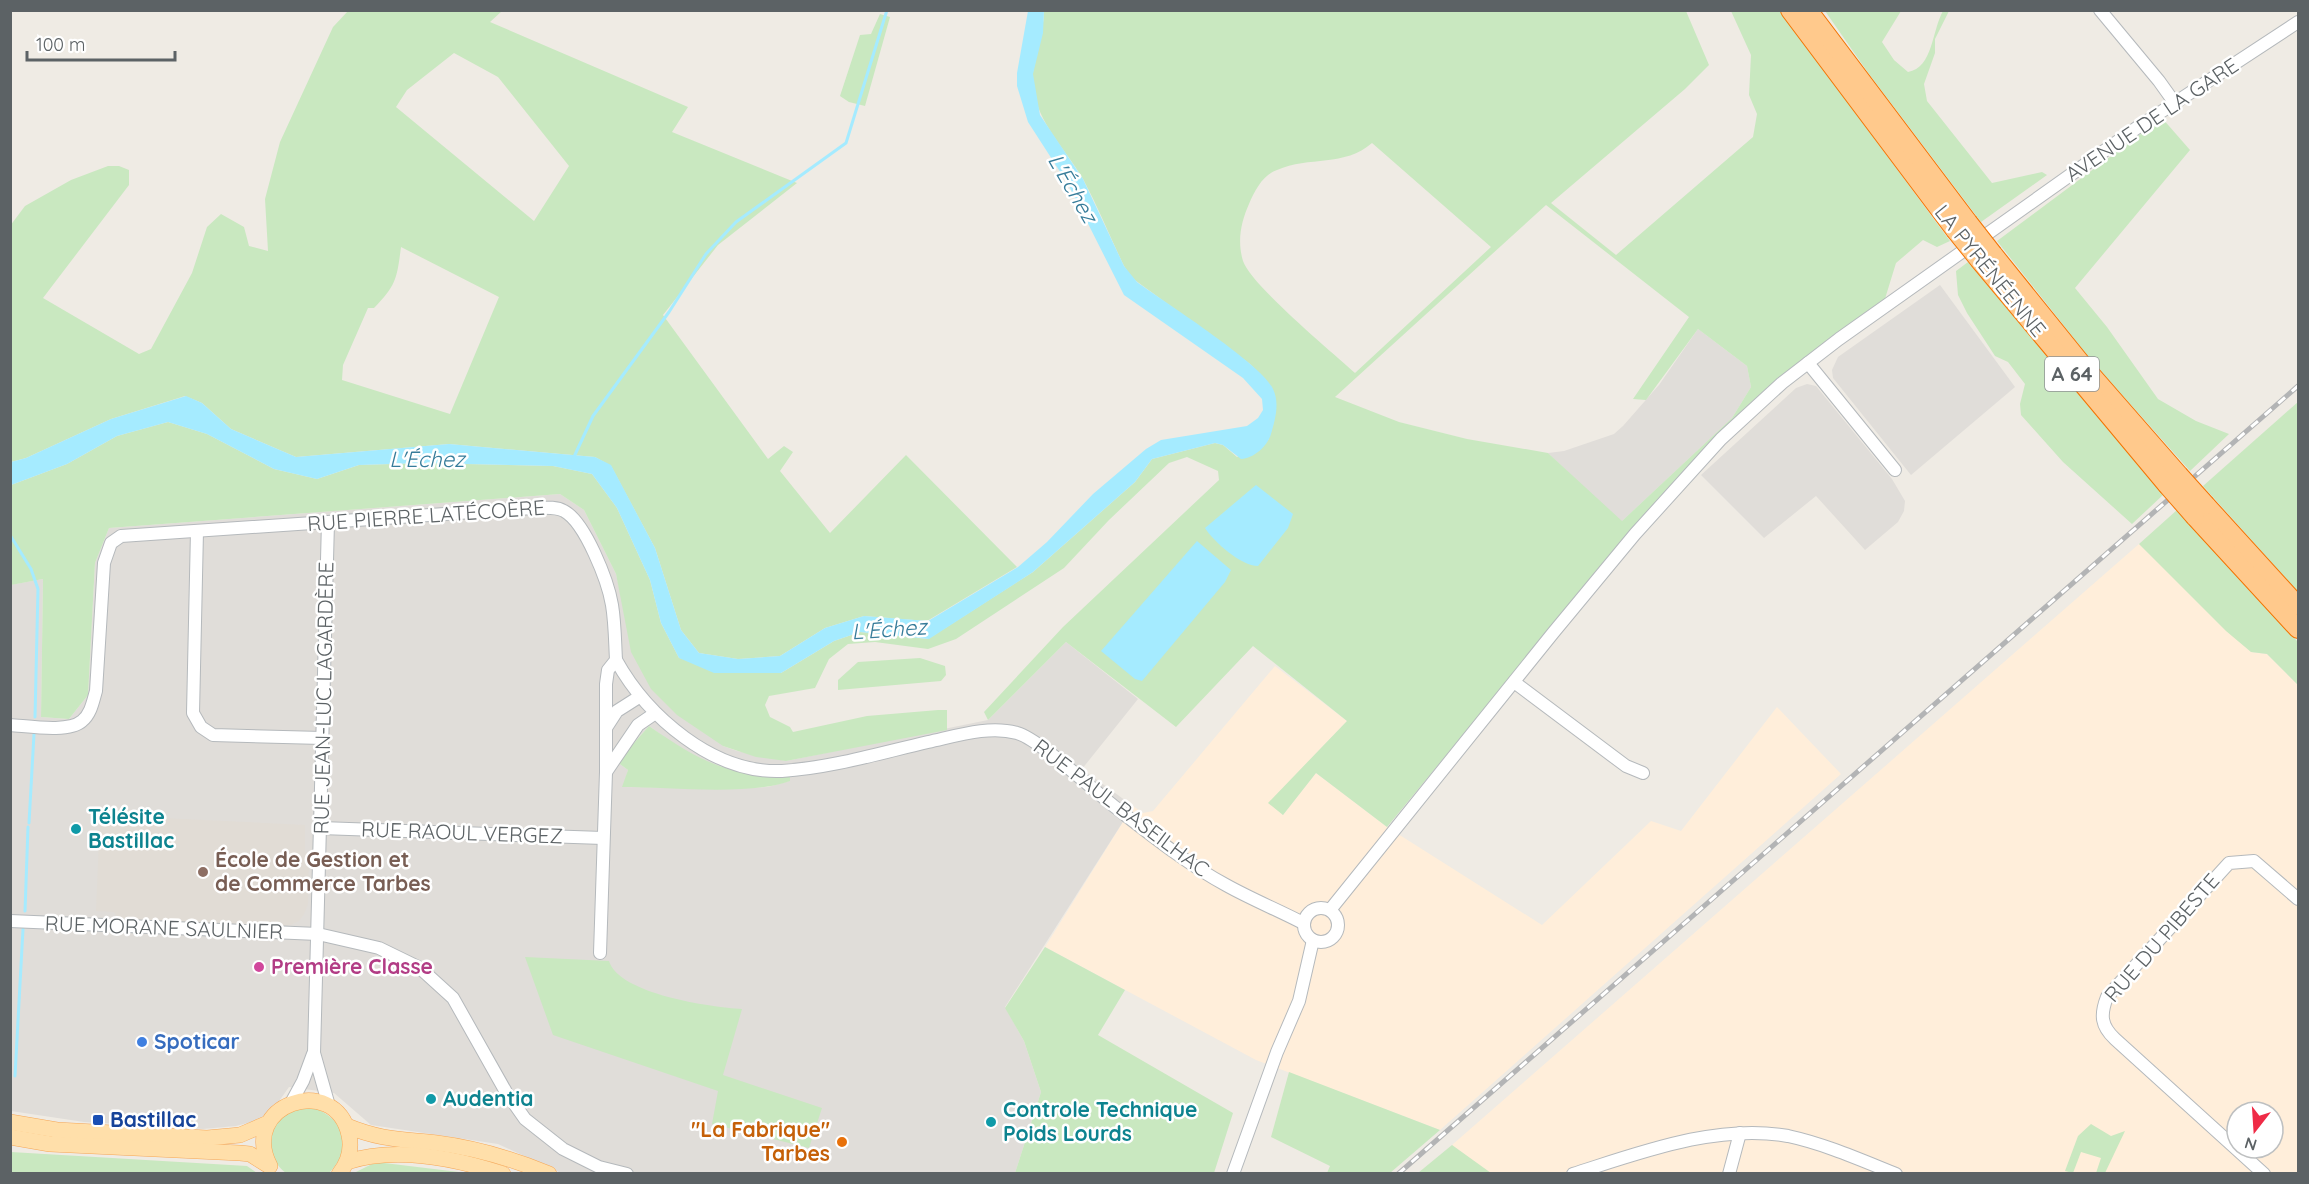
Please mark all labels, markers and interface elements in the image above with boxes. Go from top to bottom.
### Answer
scale bar [27,24,176,62]
text: 100 m [36,33,85,56]
street label: AVENUE DE LA GARE [2060,52,2243,187]
water label: L'Échez [1042,148,1105,230]
street label: LA PYRÉNÉENNE [1930,199,2052,342]
road number: A 64 [2045,357,2099,391]
water label: L'Échez [389,445,467,473]
street label: RUE PIERRE LATÉCOÈRE [306,494,546,536]
street label: RUE JEAN-LUC LAGARDÈRE [308,561,338,835]
water label: L'Échez [850,612,930,646]
street label: RUE PAUL BASEILHAC [1029,733,1215,882]
place label: Télésite Bastillac [88,803,174,853]
street label: RUE RAOUL VERGEZ [361,815,563,849]
marker: Télésite Bastillac [69,822,83,836]
place label: École de Gestion et de Commerce Tarbes [215,846,431,896]
marker: École de Gestion et de Commerce Tarbes [196,865,210,879]
street label: RUE DU PIBESTE [2098,868,2224,1007]
street label: RUE MORANE SAULNIER [44,910,284,944]
place label: Première Classe [271,953,433,979]
marker: Première Classe [252,960,266,974]
place label: Spoticar [154,1028,240,1054]
marker: Spoticar [135,1035,149,1049]
place label: Audentia [443,1085,533,1111]
marker: Audentia [424,1092,438,1106]
place label: Controle Technique Poids Lourds [1003,1096,1197,1146]
north arrow [2225,1100,2285,1160]
place label: Bastillac [110,1106,196,1132]
marker: Bastillac [91,1113,105,1127]
marker: Controle Technique Poids Lourds [984,1115,998,1129]
place label: "La Fabrique" Tarbes [691,1116,830,1166]
text: N [2242,1133,2259,1156]
marker: "La Fabrique" Tarbes [835,1135,849,1149]

